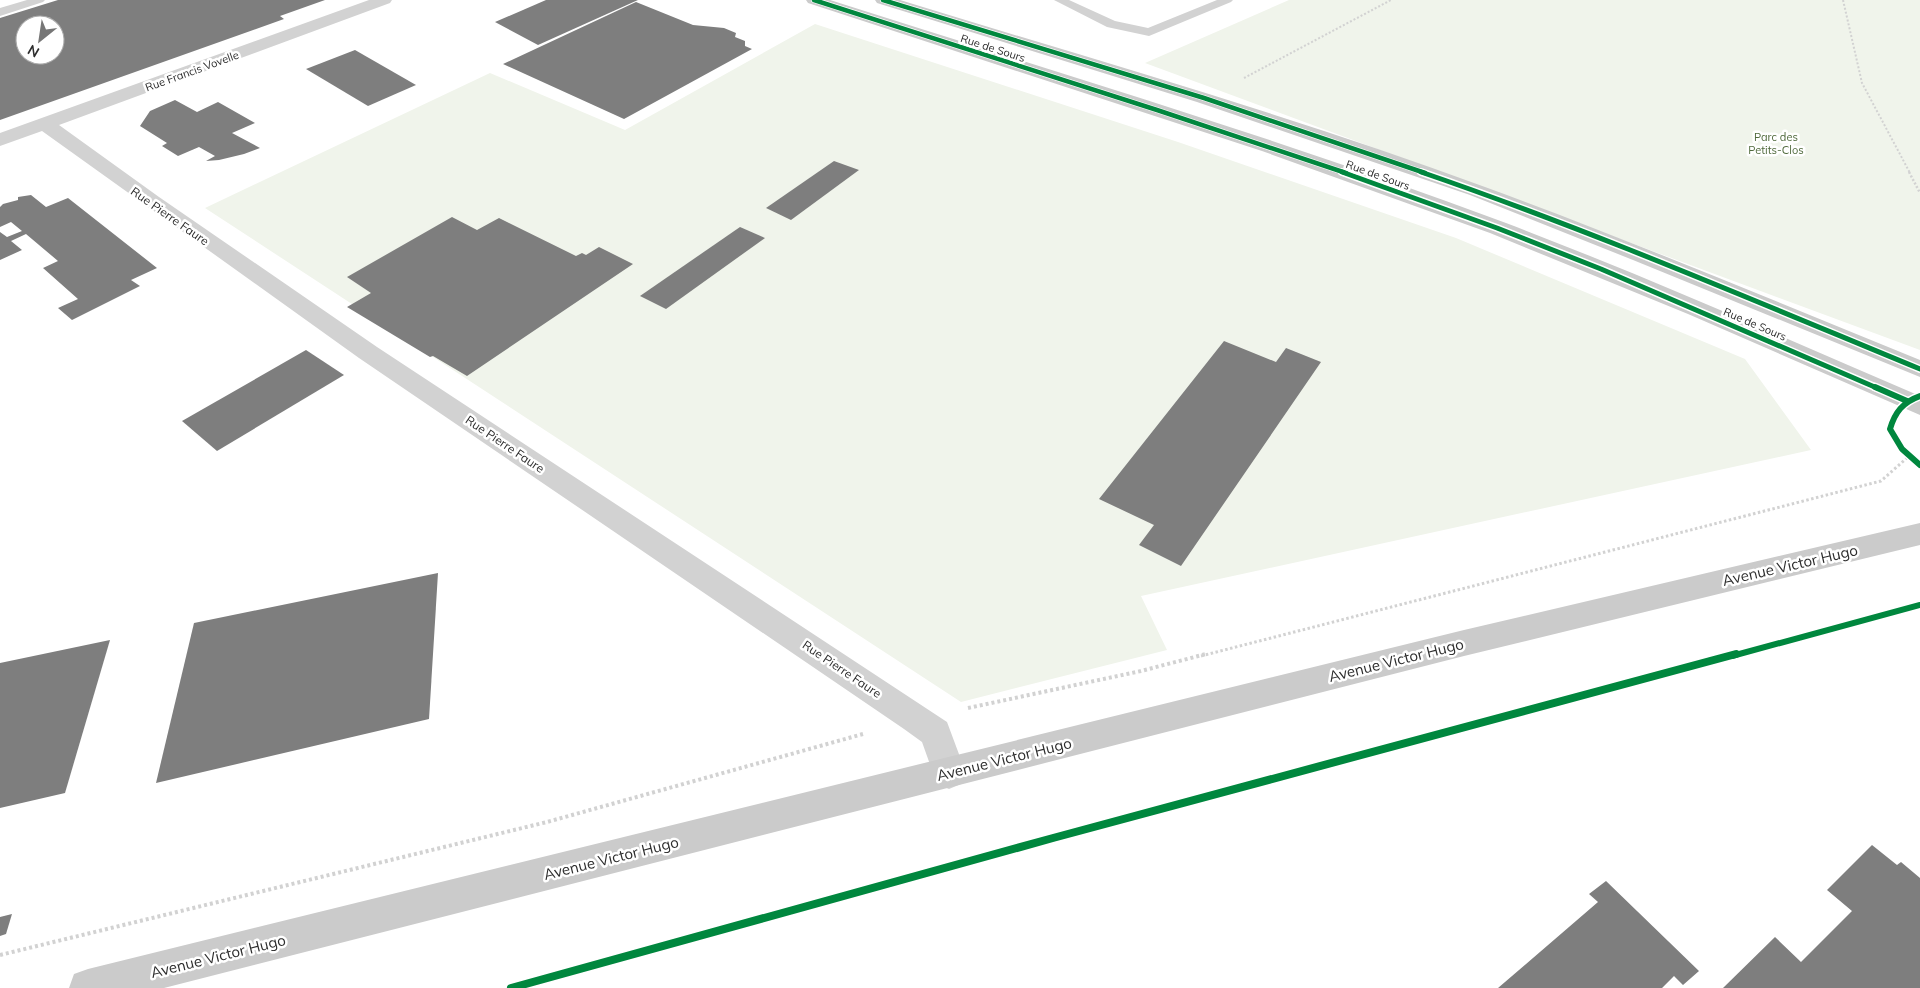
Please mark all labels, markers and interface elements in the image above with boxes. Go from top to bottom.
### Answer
north arrow [15,15,65,65]
street label: Rue de Sours [959,31,1027,65]
text: N [24,41,43,62]
street label: Rue Francis Vovelle [143,48,241,94]
park label: Parc des Petits-Clos [1748,130,1804,157]
street label: Rue de Sours [1344,157,1412,193]
street label: Rue Pierre Faure [128,184,212,248]
street label: Rue de Sours [1721,304,1789,344]
street label: Rue Pierre Faure [463,412,547,476]
street label: Avenue Victor Hugo [1720,540,1860,590]
street label: Avenue Victor Hugo [1327,634,1465,686]
street label: Rue Pierre Faure [800,637,884,701]
street label: Avenue Victor Hugo [935,733,1073,785]
street label: Avenue Victor Hugo [542,832,680,884]
street label: Avenue Victor Hugo [149,930,287,982]

